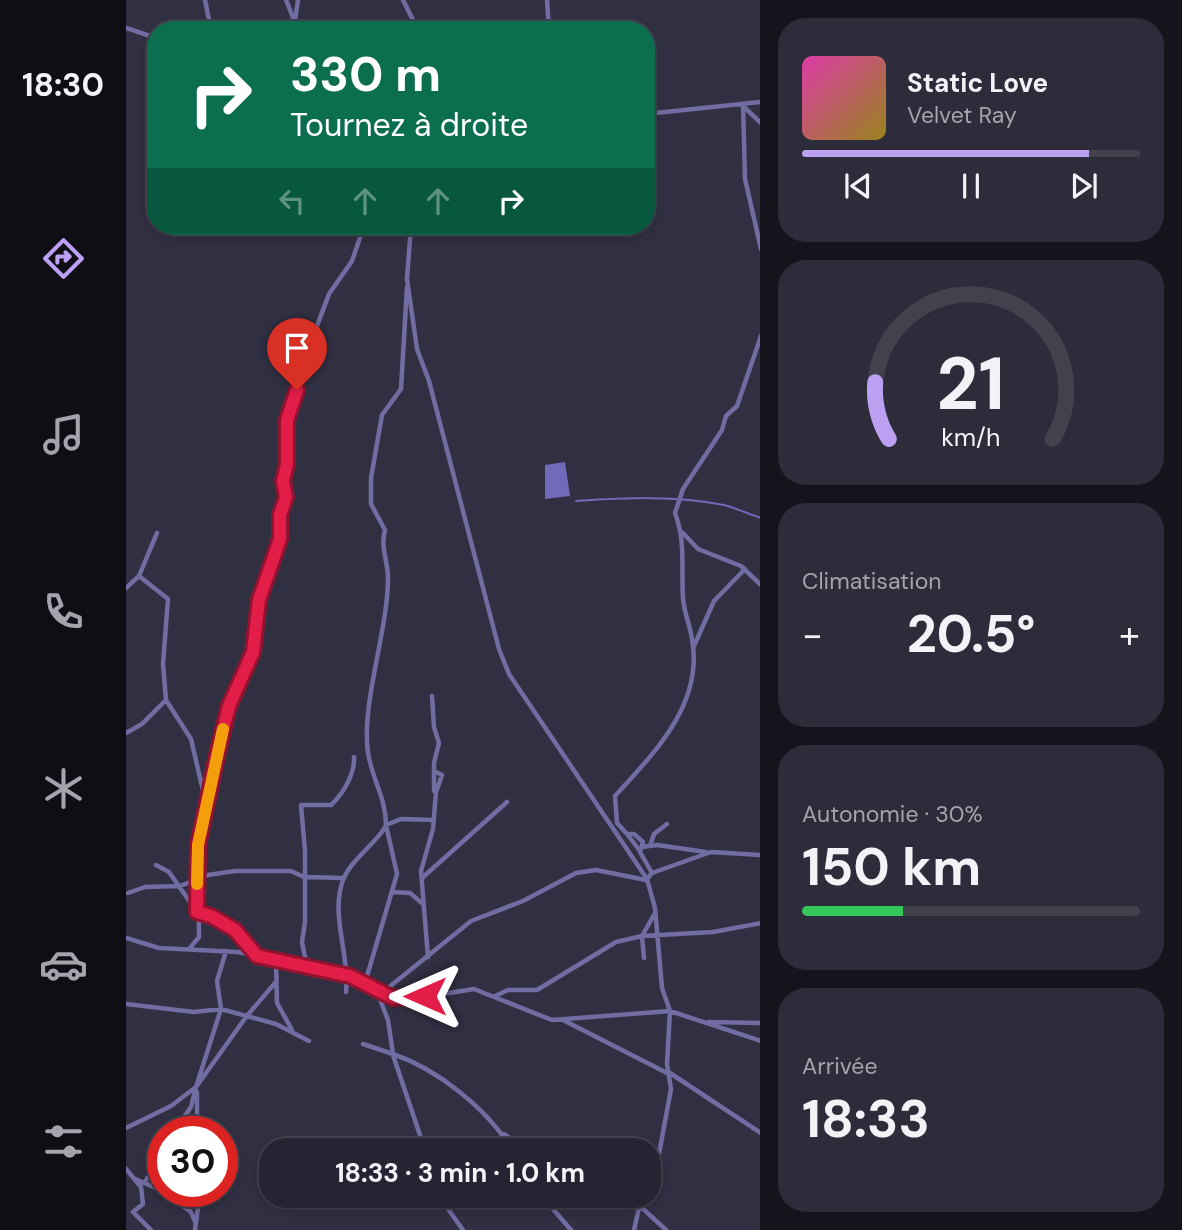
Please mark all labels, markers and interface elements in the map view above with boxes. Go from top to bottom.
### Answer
text: 330 m [290,42,441,106]
icon: right [175,49,266,140]
text: 18:30 [22,64,104,106]
text: Static Love [907,66,1048,100]
text: Velvet Ray [907,100,1017,130]
text: Tournez à droite [290,104,528,146]
icon: previous [839,167,877,205]
icon: pause [952,167,990,205]
icon: next [1065,167,1103,205]
icon: left [273,182,311,220]
icon: ahead [346,182,384,220]
icon: ahead [419,182,457,220]
icon: right [492,182,530,220]
icon: directions [39,234,88,283]
pin [267,318,327,390]
icon: arrive [278,329,316,367]
text: 21 [937,337,1005,432]
icon: music [39,410,88,459]
text: km/h [941,420,1001,453]
text: Climatisation [802,566,941,596]
icon: phone [39,587,88,636]
text: 20.5° [907,600,1035,668]
text: − [802,610,823,660]
text: + [1119,610,1140,660]
icon: climate [39,764,88,813]
text: Autonomie · 30% [802,799,983,829]
text: 150 km [802,833,981,901]
icon: car [39,940,88,989]
position arrow [388,959,462,1033]
text: Arrivée [802,1051,878,1081]
text: 18:33 [802,1085,930,1153]
speed limit sign: 30 [147,1116,238,1207]
icon: filters [39,1117,88,1166]
text: 18:33 · 3 min · 1.0 km [335,1156,585,1190]

